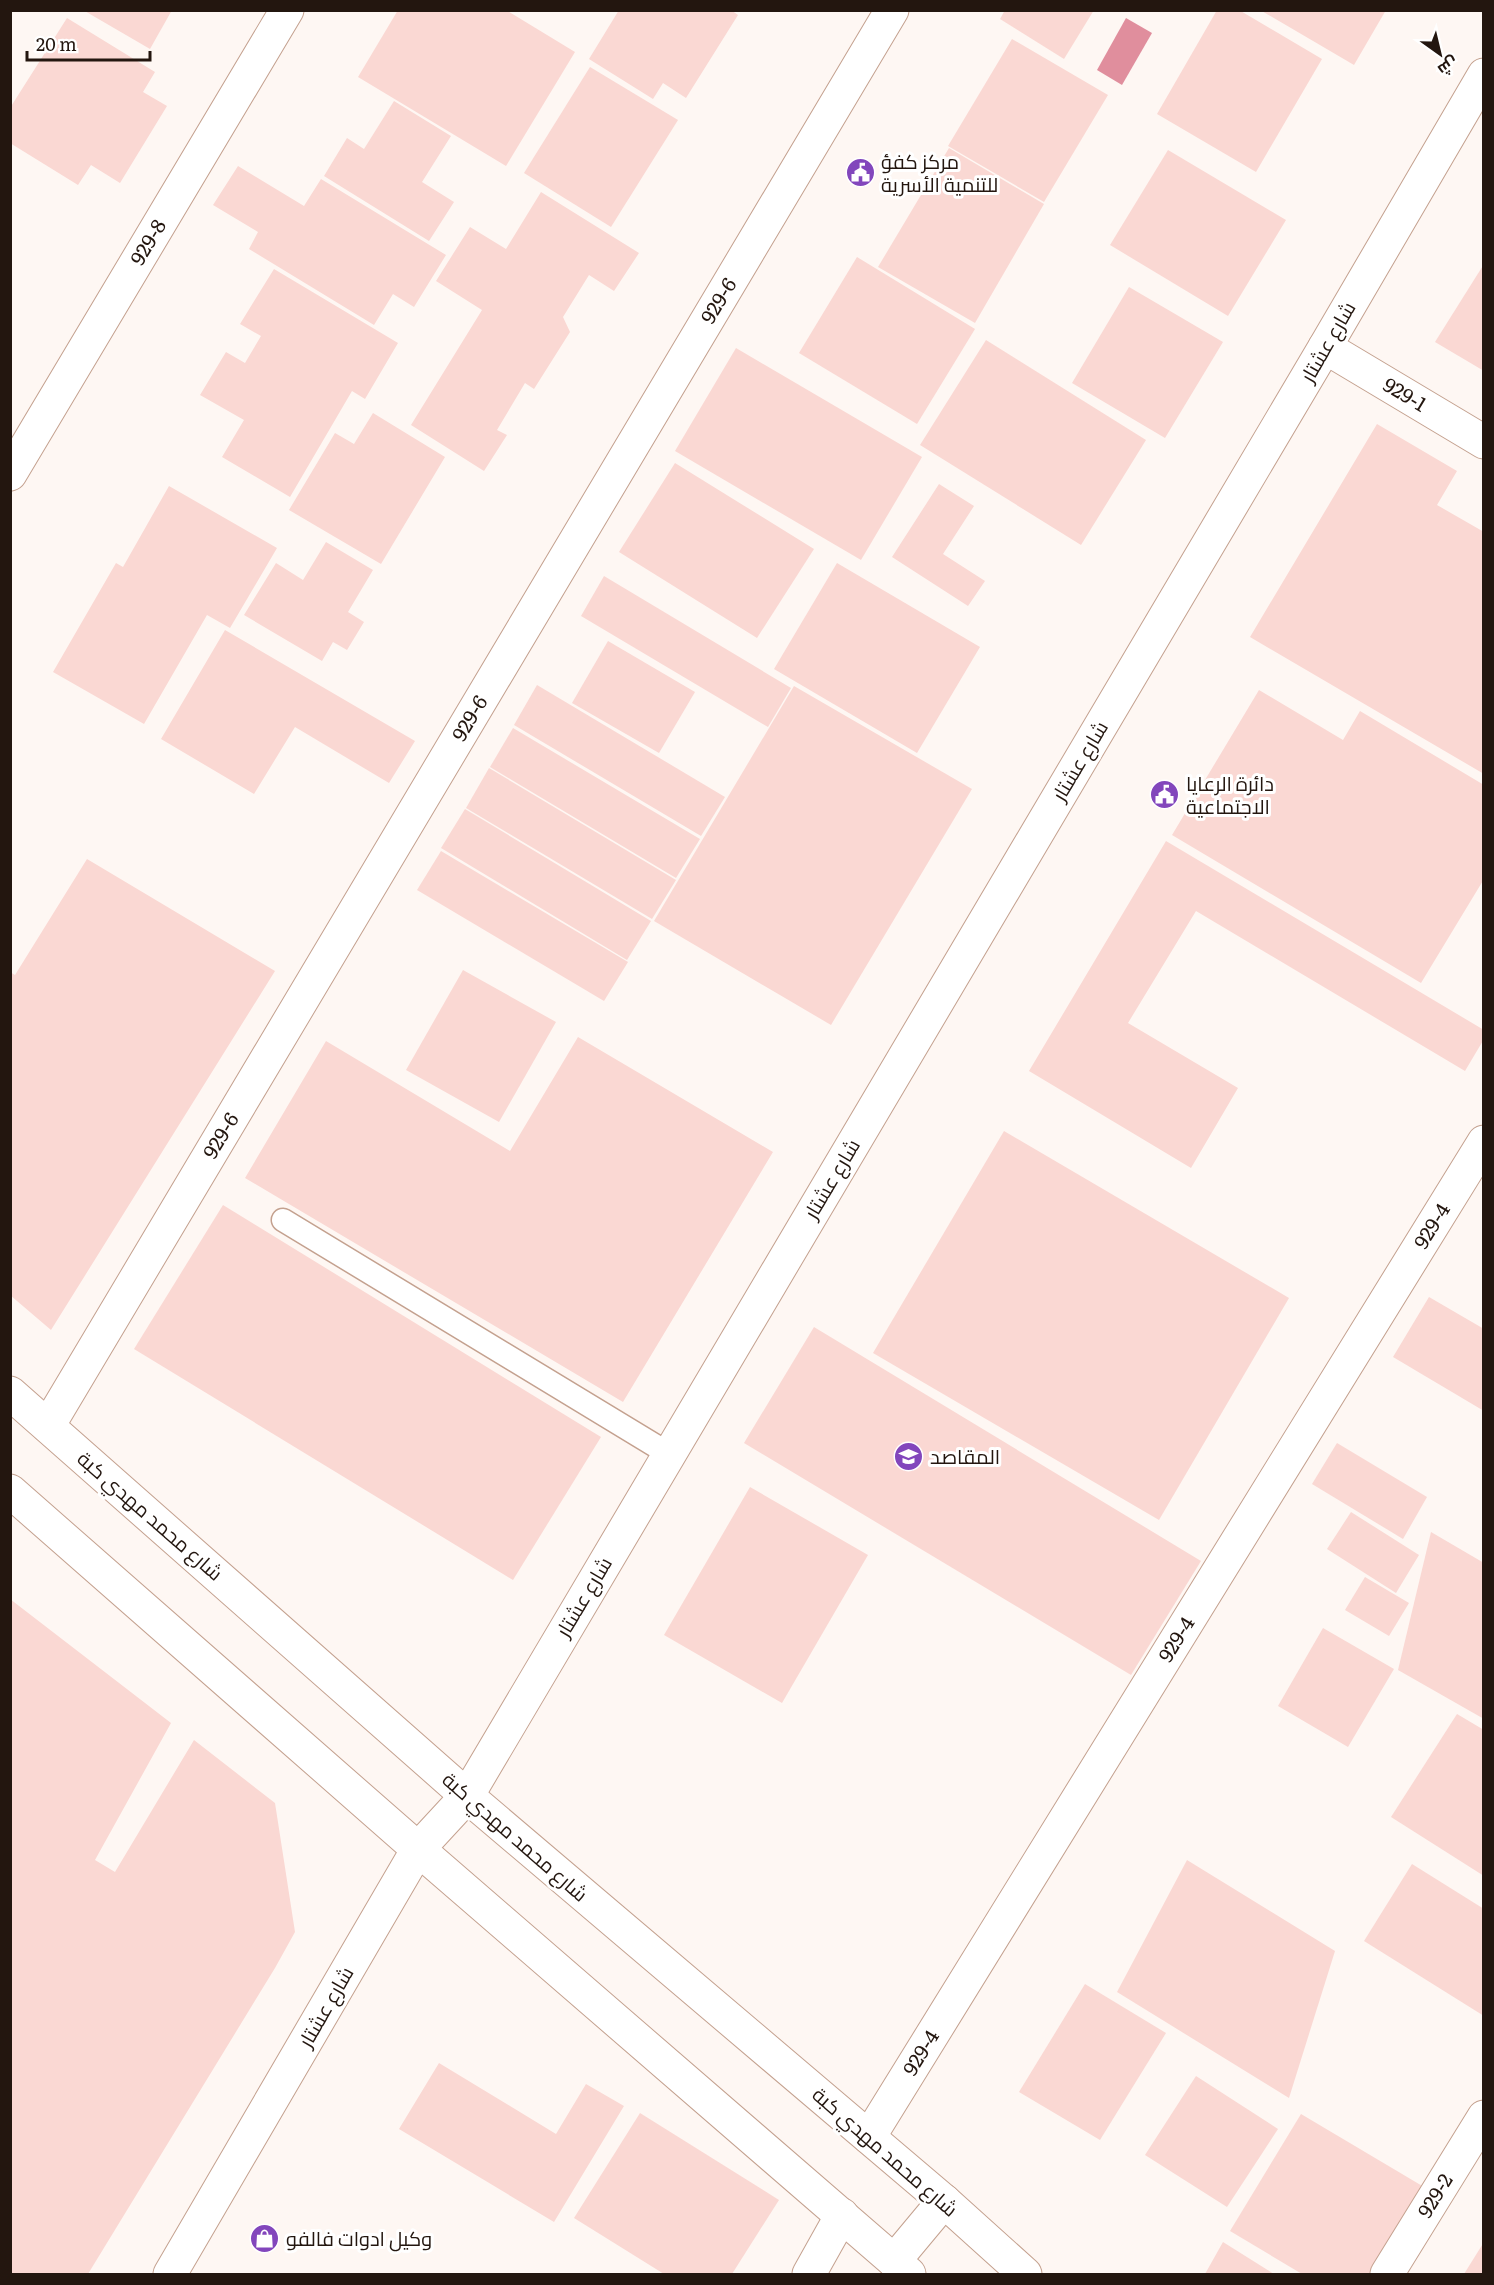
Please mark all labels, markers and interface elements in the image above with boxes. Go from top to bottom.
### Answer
scale bar [27,24,150,62]
north arrow [1410,24,1470,84]
text: 20 m [36,30,77,57]
text: ش [1434,52,1464,83]
place label: مركز كفؤ للتنمية الأسرية [881,145,998,198]
public building icon: مركز كفؤ للتنمية الأسرية [844,157,876,189]
street label: 929-8 [121,212,172,270]
street label: 929-6 [692,271,742,328]
street label: شارع عشتار [1291,295,1362,388]
street label: 929-1 [1378,368,1433,418]
street label: 929-6 [443,688,494,746]
street label: شارع عشتار [1042,714,1115,807]
place label: دائرة الرعايا الاجتماعية [1186,767,1274,820]
public building icon: دائرة الرعايا الاجتماعية [1149,779,1181,811]
street label: 929-6 [194,1106,245,1163]
street label: شارع عشتار [794,1132,867,1225]
street label: 929-4 [1405,1196,1456,1254]
place label: المقاصد [930,1440,1000,1470]
school or university icon: المقاصد [893,1441,925,1473]
street label: شارع محمد مهدي كبة [70,1443,231,1589]
street label: شارع عشتار [546,1550,619,1643]
street label: 929-4 [1149,1610,1200,1667]
street label: شارع محمد مهدي كبة [435,1764,596,1910]
street label: شارع عشتار [289,1960,360,2053]
street label: 929-4 [894,2023,945,2080]
street label: شارع محمد مهدي كبة [805,2079,966,2225]
street label: 929-2 [1408,2167,1459,2223]
place label: وكيل ادوات فالفو [286,2222,432,2252]
shop icon: وكيل ادوات فالفو [249,2223,281,2255]

